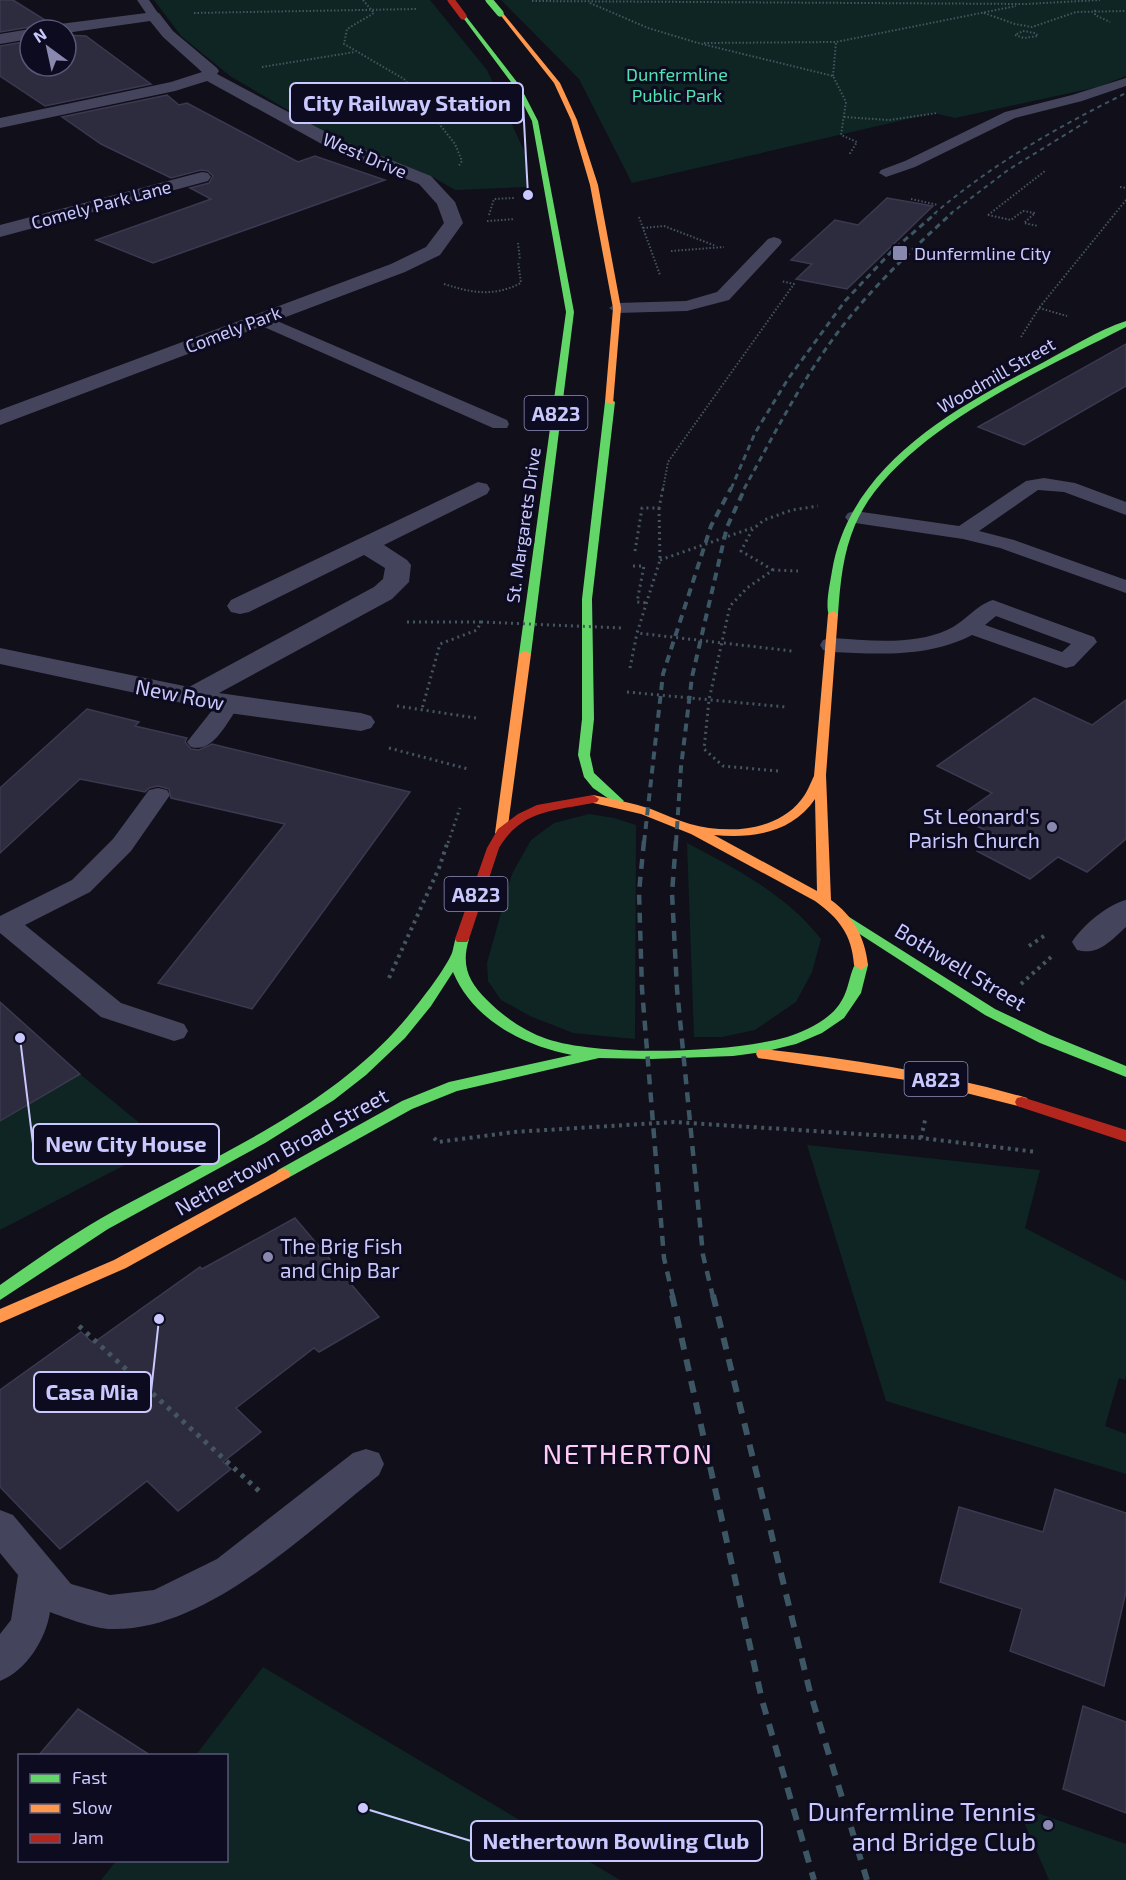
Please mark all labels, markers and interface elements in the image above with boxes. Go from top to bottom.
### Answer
north arrow [18,18,78,78]
text: N [30,24,50,46]
park label: Dunfermline Public Park [626,63,728,106]
callout: City Railway Station [290,83,523,123]
text: City Railway Station [303,89,511,116]
street label: West Drive [320,127,410,183]
street label: Comely Park Lane [29,175,173,233]
place label: Dunfermline City [914,242,1052,264]
marker: Dunfermline City [891,244,909,262]
street label: Comely Park [182,301,284,357]
street label: Woodmill Street [933,332,1059,418]
road number: A823 [524,396,588,430]
street label: St. Margarets Drive [501,446,545,604]
street label: New Row [134,673,226,715]
place label: St Leonard's Parish Church [908,803,1040,852]
marker: St Leonard's Parish Church [1045,820,1059,834]
road number: A823 [444,877,508,911]
street label: Bothwell Street [891,917,1031,1015]
road number: A823 [904,1062,968,1096]
street label: Nethertown Broad Street [170,1082,392,1220]
callout: New City House [33,1124,219,1164]
text: New City House [45,1130,207,1157]
place label: The Brig Fish and Chip Bar [280,1233,403,1282]
marker: The Brig Fish and Chip Bar [261,1250,275,1264]
callout: Casa Mia [34,1372,151,1412]
text: Casa Mia [45,1378,139,1404]
district label: NETHERTON [543,1436,713,1470]
legend [18,1754,228,1862]
text: Fast [72,1766,107,1788]
place label: Dunfermline Tennis and Bridge Club [808,1795,1036,1856]
text: Slow [72,1796,113,1818]
marker: Dunfermline Tennis and Bridge Club [1041,1818,1055,1832]
callout: Nethertown Bowling Club [471,1821,762,1861]
text: Jam [72,1826,104,1848]
text: Nethertown Bowling Club [483,1827,749,1853]

